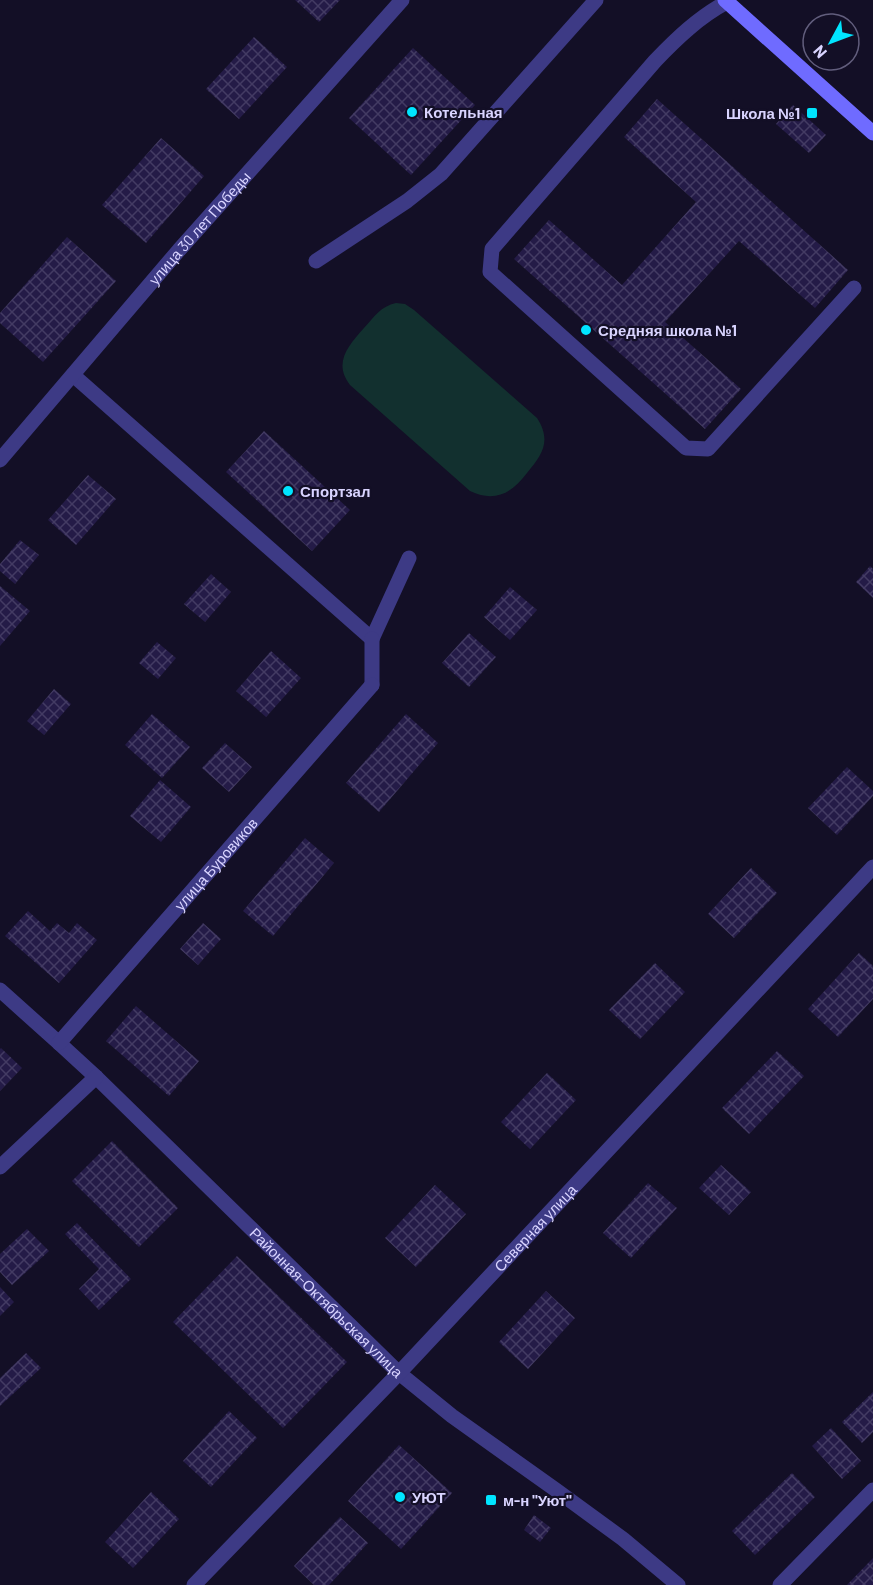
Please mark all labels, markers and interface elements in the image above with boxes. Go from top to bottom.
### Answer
north arrow [801,12,861,72]
text: N [809,42,830,62]
place label: Котельная [424,103,503,121]
place label: Школа №1 [726,104,800,122]
marker: Котельная [405,105,419,119]
marker: Школа №1 [805,106,819,120]
street label: улица 30 лет Победы [145,167,254,288]
place label: Средняя школа №1 [598,321,737,339]
marker: Средняя школа №1 [579,323,593,337]
place label: Спортзал [300,482,371,500]
marker: Спортзал [281,484,295,498]
street label: улица Буровиков [170,814,261,914]
street label: Северная улица [490,1180,581,1275]
street label: Районная-Октябрьская улица [246,1224,407,1382]
place label: УЮТ [412,1488,446,1506]
marker: УЮТ [393,1490,407,1504]
place label: м-н "Уют" [503,1491,572,1509]
marker: м-н "Уют" [484,1493,498,1507]

